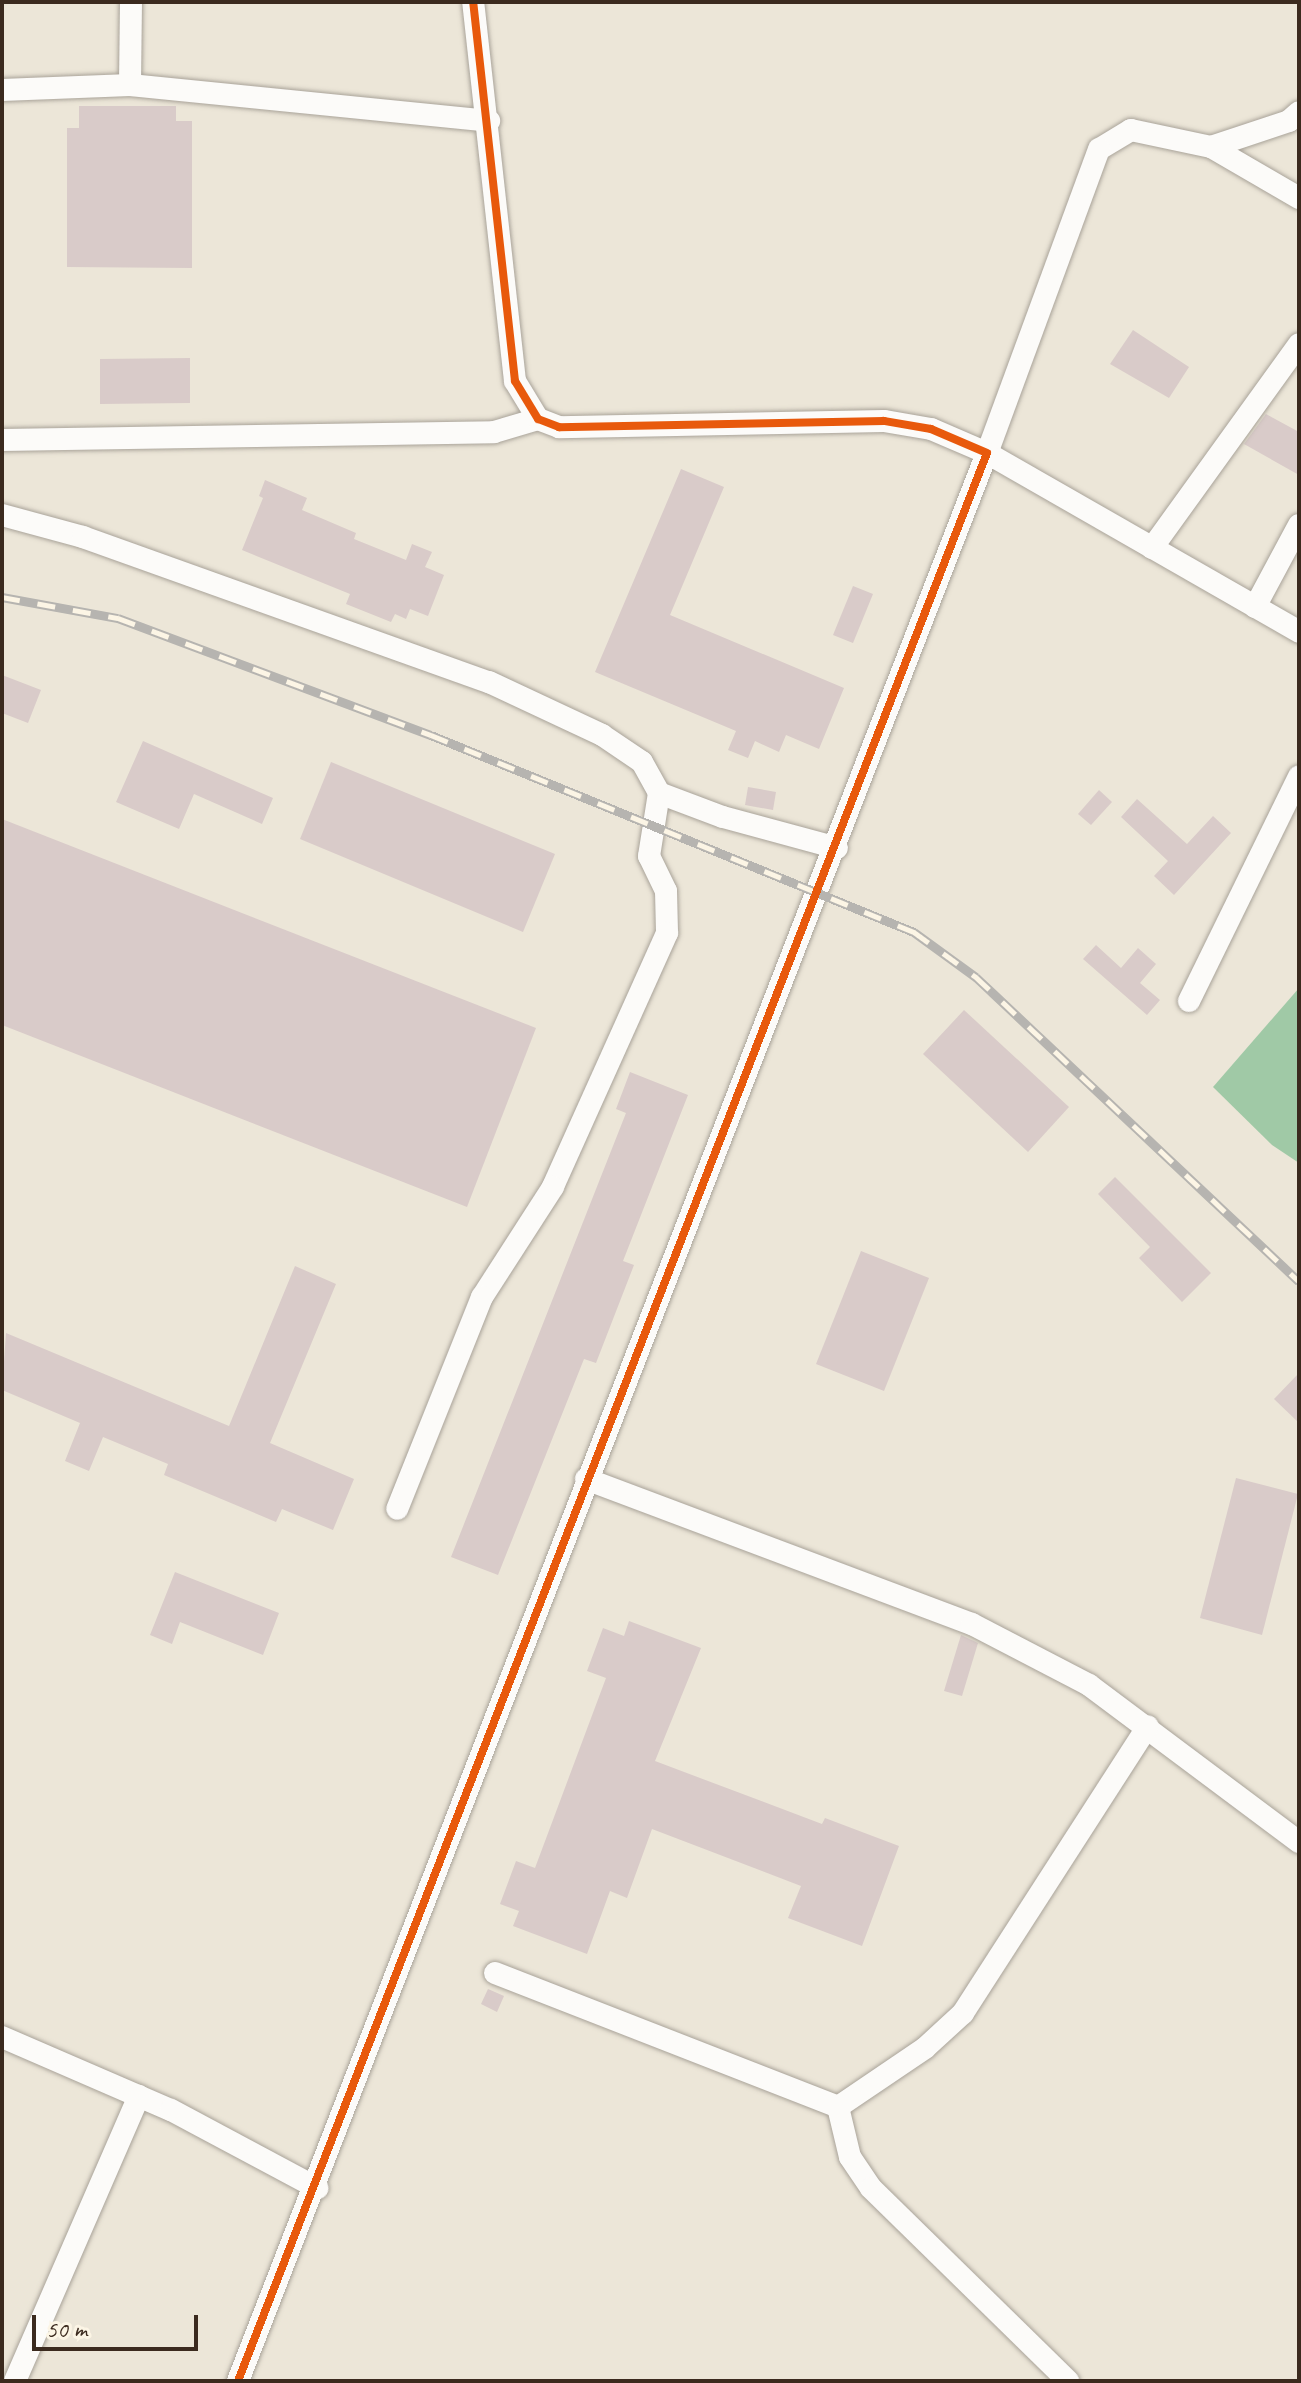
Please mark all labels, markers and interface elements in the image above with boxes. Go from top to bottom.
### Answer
scale bar [36,2299,202,2349]
text: 50 m [46,2314,87,2344]

